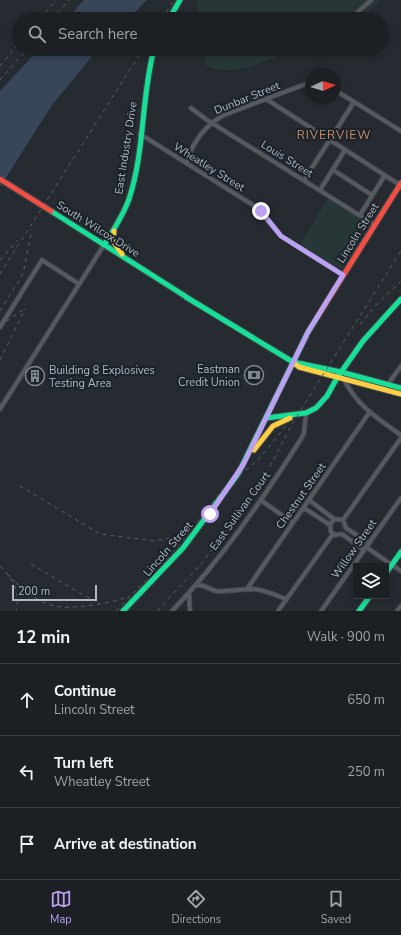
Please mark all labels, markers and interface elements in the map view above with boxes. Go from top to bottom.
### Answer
search box [12,12,389,56]
icon: search [26,23,48,45]
text: Search here [58,24,138,44]
north arrow [305,68,341,104]
street label: Dunbar Street [212,78,282,118]
street label: East Industry Drive [111,100,141,195]
district label: RIVERVIEW [297,127,371,143]
street label: Louis Street [258,137,316,181]
street label: Wheatley Street [171,139,248,195]
street label: South Wilcox Drive [54,197,143,261]
street label: Lincoln Street [334,200,383,266]
route end [252,202,270,220]
place label: Eastman Credit Union [178,362,240,390]
place label: Building 8 Explosives Testing Area [49,363,155,391]
bank icon: Eastman Credit Union [243,364,265,386]
building icon: Building 8 Explosives Testing Area [24,365,46,387]
street label: Chestnut Street [273,460,330,532]
street label: East Sullivan Court [206,468,274,553]
route start [201,505,219,523]
street label: Willow Street [328,516,380,582]
street label: Lincoln Street [140,518,196,580]
map controls [353,563,389,599]
button: layers [353,563,389,599]
scale bar [12,583,97,602]
text: 200 m [18,584,50,599]
text: 12 min [16,626,70,649]
text: Walk · 900 m [307,628,385,646]
text: Continue [54,681,116,701]
icon: ahead [16,689,38,711]
text: 650 m [347,691,385,709]
text: Lincoln Street [54,701,135,719]
text: Turn left [54,753,113,773]
icon: left [16,761,38,783]
text: 250 m [347,763,385,781]
text: Wheatley Street [54,773,150,791]
icon: arrive [16,833,38,855]
text: Arrive at destination [54,834,197,854]
tab: Map [50,888,72,927]
tab: Directions [172,888,221,927]
tab: Saved [321,888,351,927]

